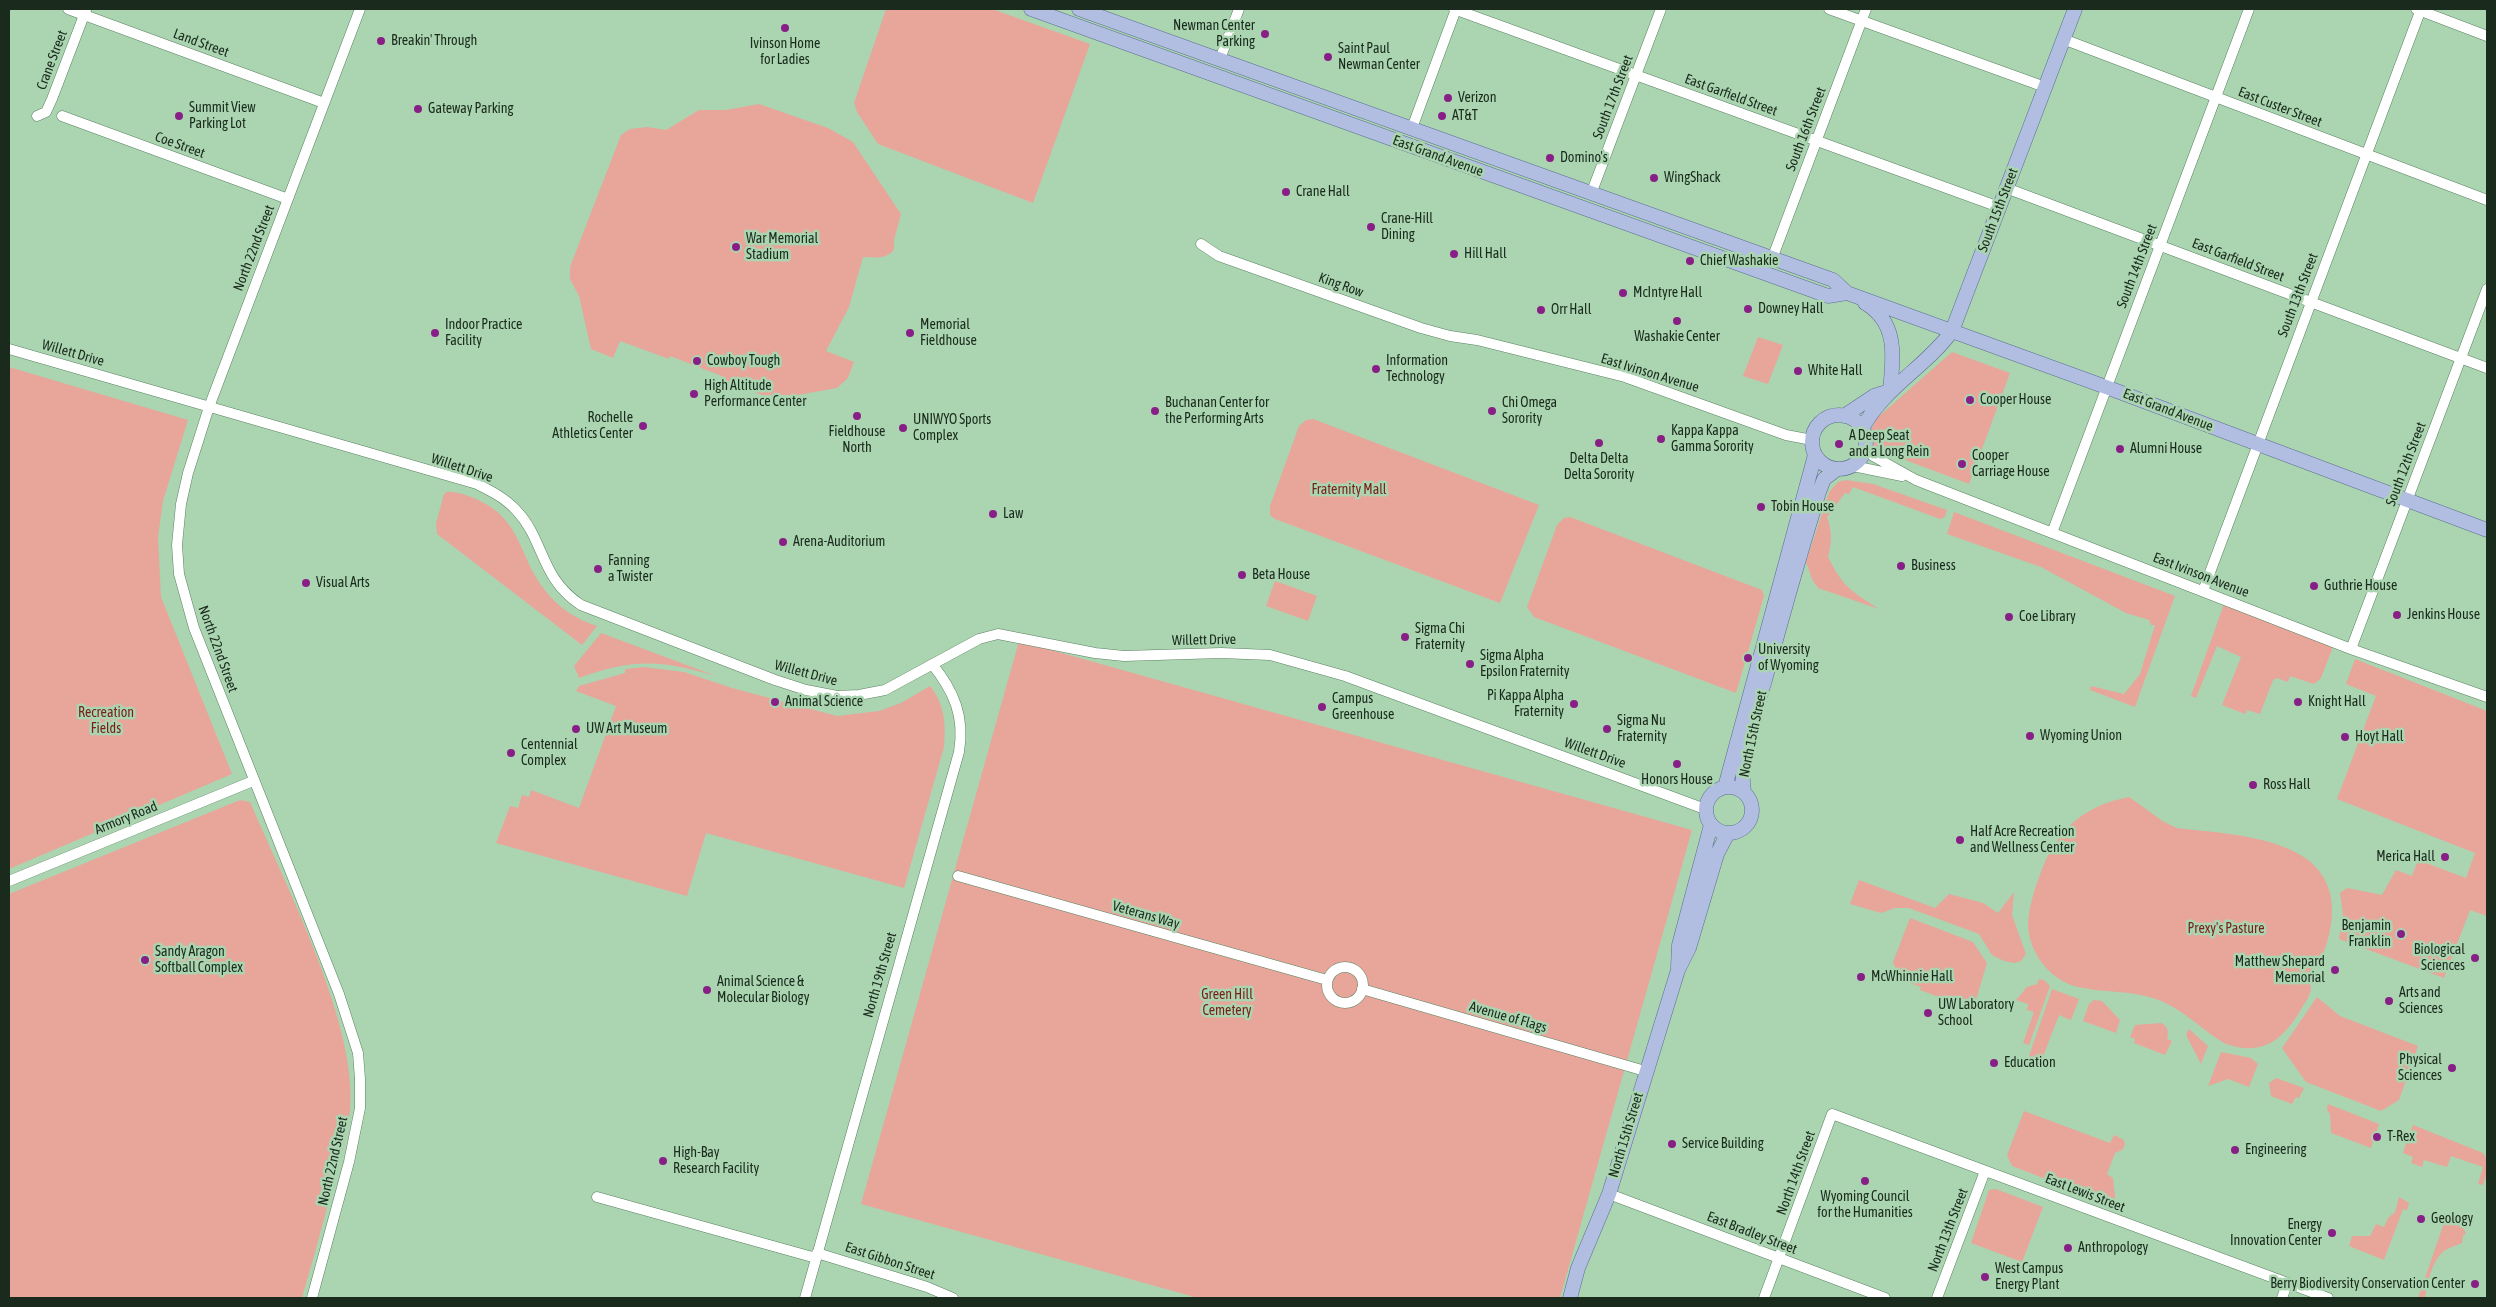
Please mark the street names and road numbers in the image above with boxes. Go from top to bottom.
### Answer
street label: Land Street [171,25,231,61]
street label: Crane Street [33,28,71,92]
street label: South 17th Street [1589,53,1637,141]
street label: East Garfield Street [1682,70,1780,120]
street label: East Custer Street [2236,83,2324,131]
street label: South 16th Street [1782,85,1830,173]
street label: Coe Street [153,128,207,162]
street label: East Grand Avenue [1390,132,1486,180]
street label: South 15th Street [1974,166,2022,254]
street label: North 22nd Street [230,203,278,293]
street label: South 14th Street [2113,222,2161,310]
street label: East Garfield Street [2189,235,2287,285]
street label: South 13th Street [2274,251,2322,339]
street label: King Row [1316,269,1366,301]
street label: Willett Drive [40,336,106,370]
street label: East Ivinson Avenue [1599,350,1701,396]
street label: East Grand Avenue [2121,385,2215,435]
street label: South 12th Street [2382,420,2430,508]
street label: Willett Drive [429,450,495,486]
street label: East Ivinson Avenue [2151,549,2251,601]
street label: North 22nd Street [195,603,241,695]
street label: Willett Drive [1172,631,1236,649]
street label: Willett Drive [773,657,839,689]
street label: North 15th Street [1736,689,1770,779]
street label: Willett Drive [1562,734,1628,772]
street label: Armory Road [92,798,160,838]
street label: Veterans Way [1110,897,1182,933]
street label: North 19th Street [860,930,900,1020]
street label: Avenue of Flags [1467,998,1549,1036]
street label: North 15th Street [1605,1090,1647,1180]
street label: North 22nd Street [315,1115,351,1207]
street label: North 14th Street [1773,1129,1819,1217]
street label: East Lewis Street [2043,1170,2127,1216]
street label: North 13th Street [1924,1186,1972,1274]
street label: East Bradley Street [1705,1208,1799,1258]
street label: East Gibbon Street [843,1239,937,1283]

